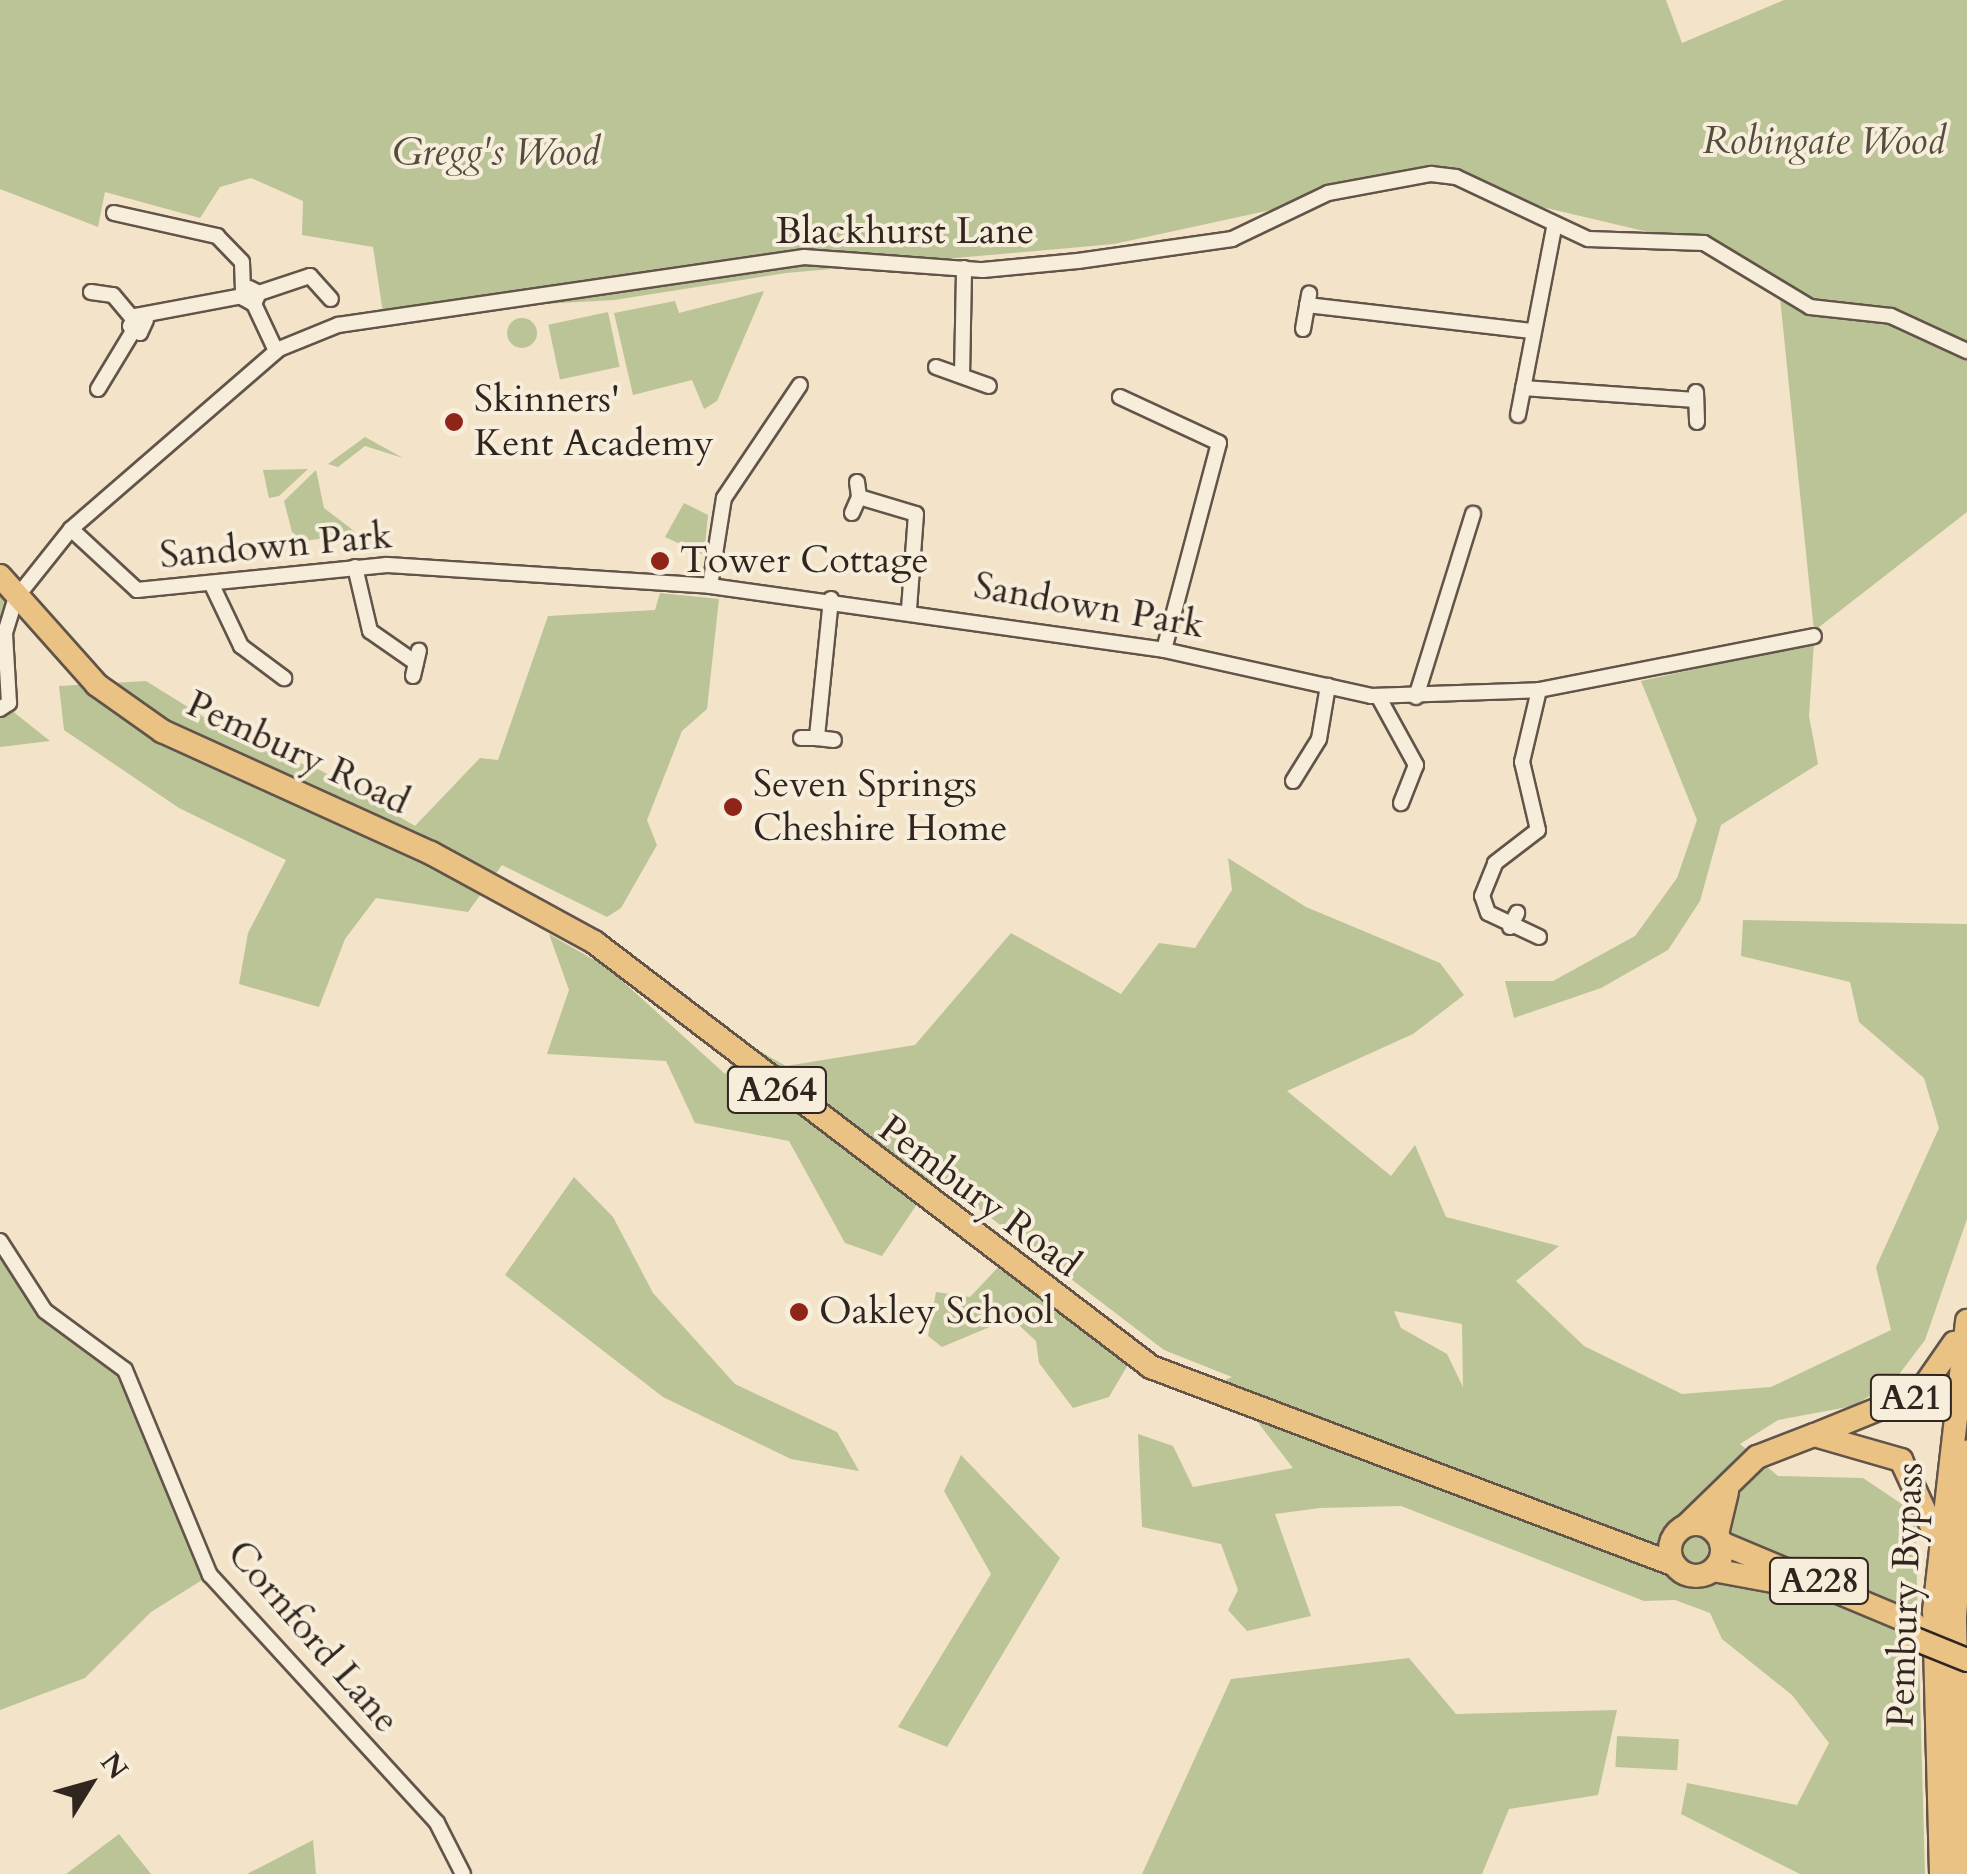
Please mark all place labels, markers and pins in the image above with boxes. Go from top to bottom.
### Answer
place label: Skinners' Kent Academy [474,377,714,466]
marker: Skinners' Kent Academy [443,411,465,433]
place label: Tower Cottage [680,538,929,584]
marker: Tower Cottage [649,550,671,572]
place label: Seven Springs Cheshire Home [753,762,1007,852]
marker: Seven Springs Cheshire Home [722,796,744,818]
place label: Oakley School [819,1289,1054,1335]
marker: Oakley School [788,1301,810,1323]

